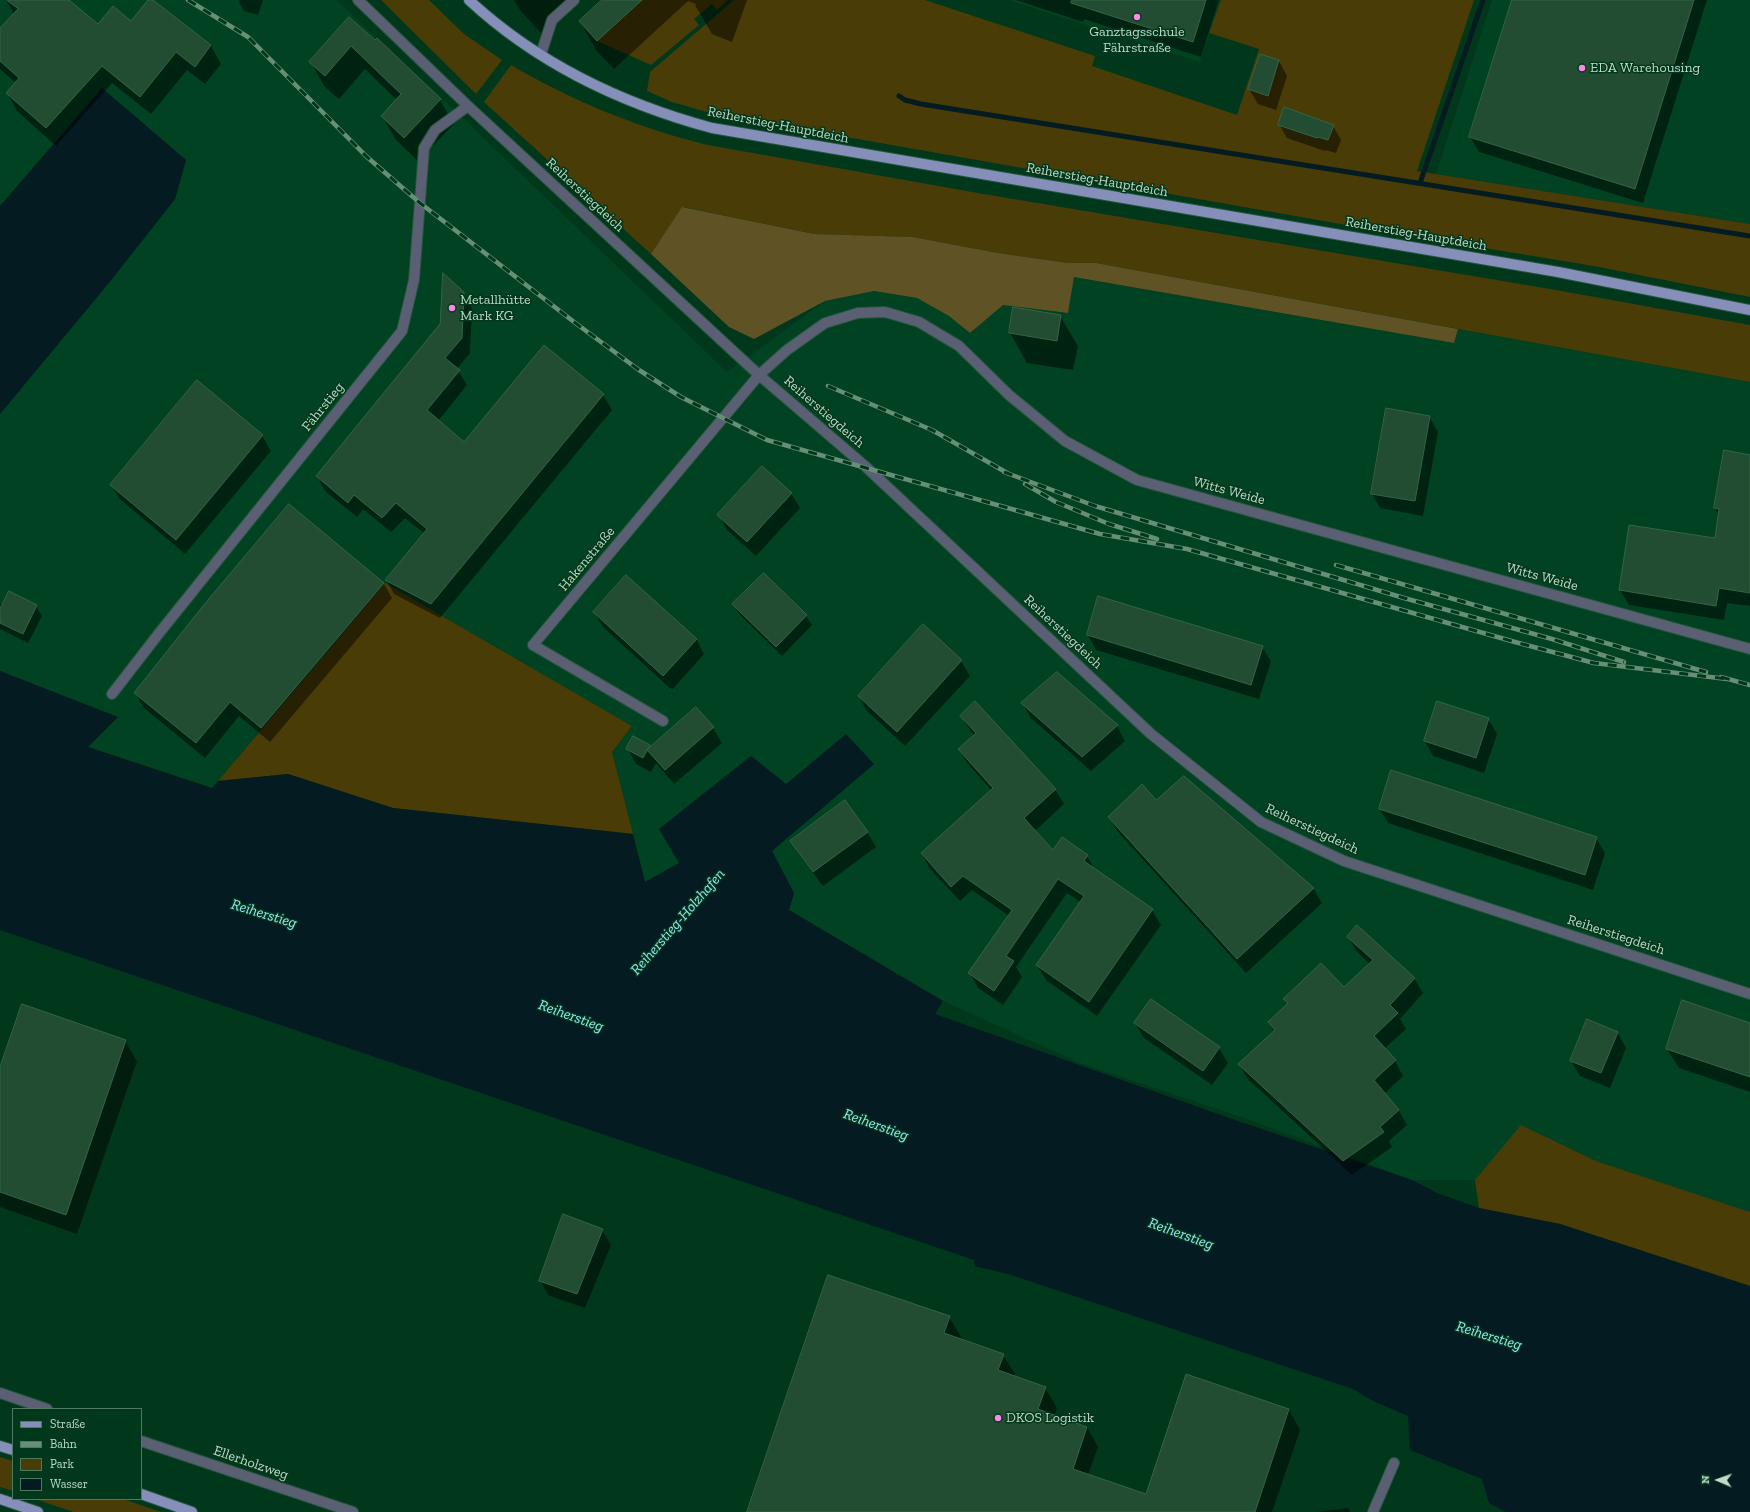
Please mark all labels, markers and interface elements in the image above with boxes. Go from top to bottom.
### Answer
marker: Ganztagsschule Fährstraße [1132,12,1142,22]
place label: Ganztagsschule Fährstraße [1089,24,1185,56]
place label: EDA Warehousing [1590,60,1700,76]
marker: EDA Warehousing [1577,63,1587,73]
street label: Reiherstieg-Hauptdeich [706,103,850,147]
street label: Reiherstiegdeich [542,154,628,236]
street label: Reiherstieg-Hauptdeich [1025,159,1169,201]
street label: Reiherstieg-Hauptdeich [1344,213,1488,255]
place label: Metallhütte Mark KG [460,292,531,324]
marker: Metallhütte Mark KG [447,303,457,313]
street label: Reiherstiegdeich [780,372,868,452]
street label: Fährstieg [298,379,348,435]
street label: Witts Weide [1191,473,1267,509]
street label: Hakenstraße [555,524,619,594]
street label: Witts Weide [1504,559,1580,595]
street label: Reiherstiegdeich [1020,591,1106,673]
street label: Reiherstiegdeich [1263,800,1361,858]
water label: Reiherstieg-Holzhafen [627,865,729,979]
water label: Reiherstieg [229,895,299,933]
street label: Reiherstiegdeich [1565,911,1667,959]
water label: Reiherstieg [536,996,606,1036]
water label: Reiherstieg [841,1105,911,1145]
water label: Reiherstieg [1146,1214,1216,1254]
water label: Reiherstieg [1454,1317,1524,1355]
legend [12,1408,142,1500]
place label: DKOS Logistik [1006,1410,1094,1426]
marker: DKOS Logistik [993,1413,1003,1423]
text: Straße [50,1417,85,1431]
text: Bahn [50,1437,77,1451]
street label: Ellerholzweg [211,1442,291,1484]
text: Park [50,1457,74,1471]
north arrow [1698,1460,1738,1500]
text: N [1699,1475,1712,1484]
text: Wasser [50,1477,88,1491]

